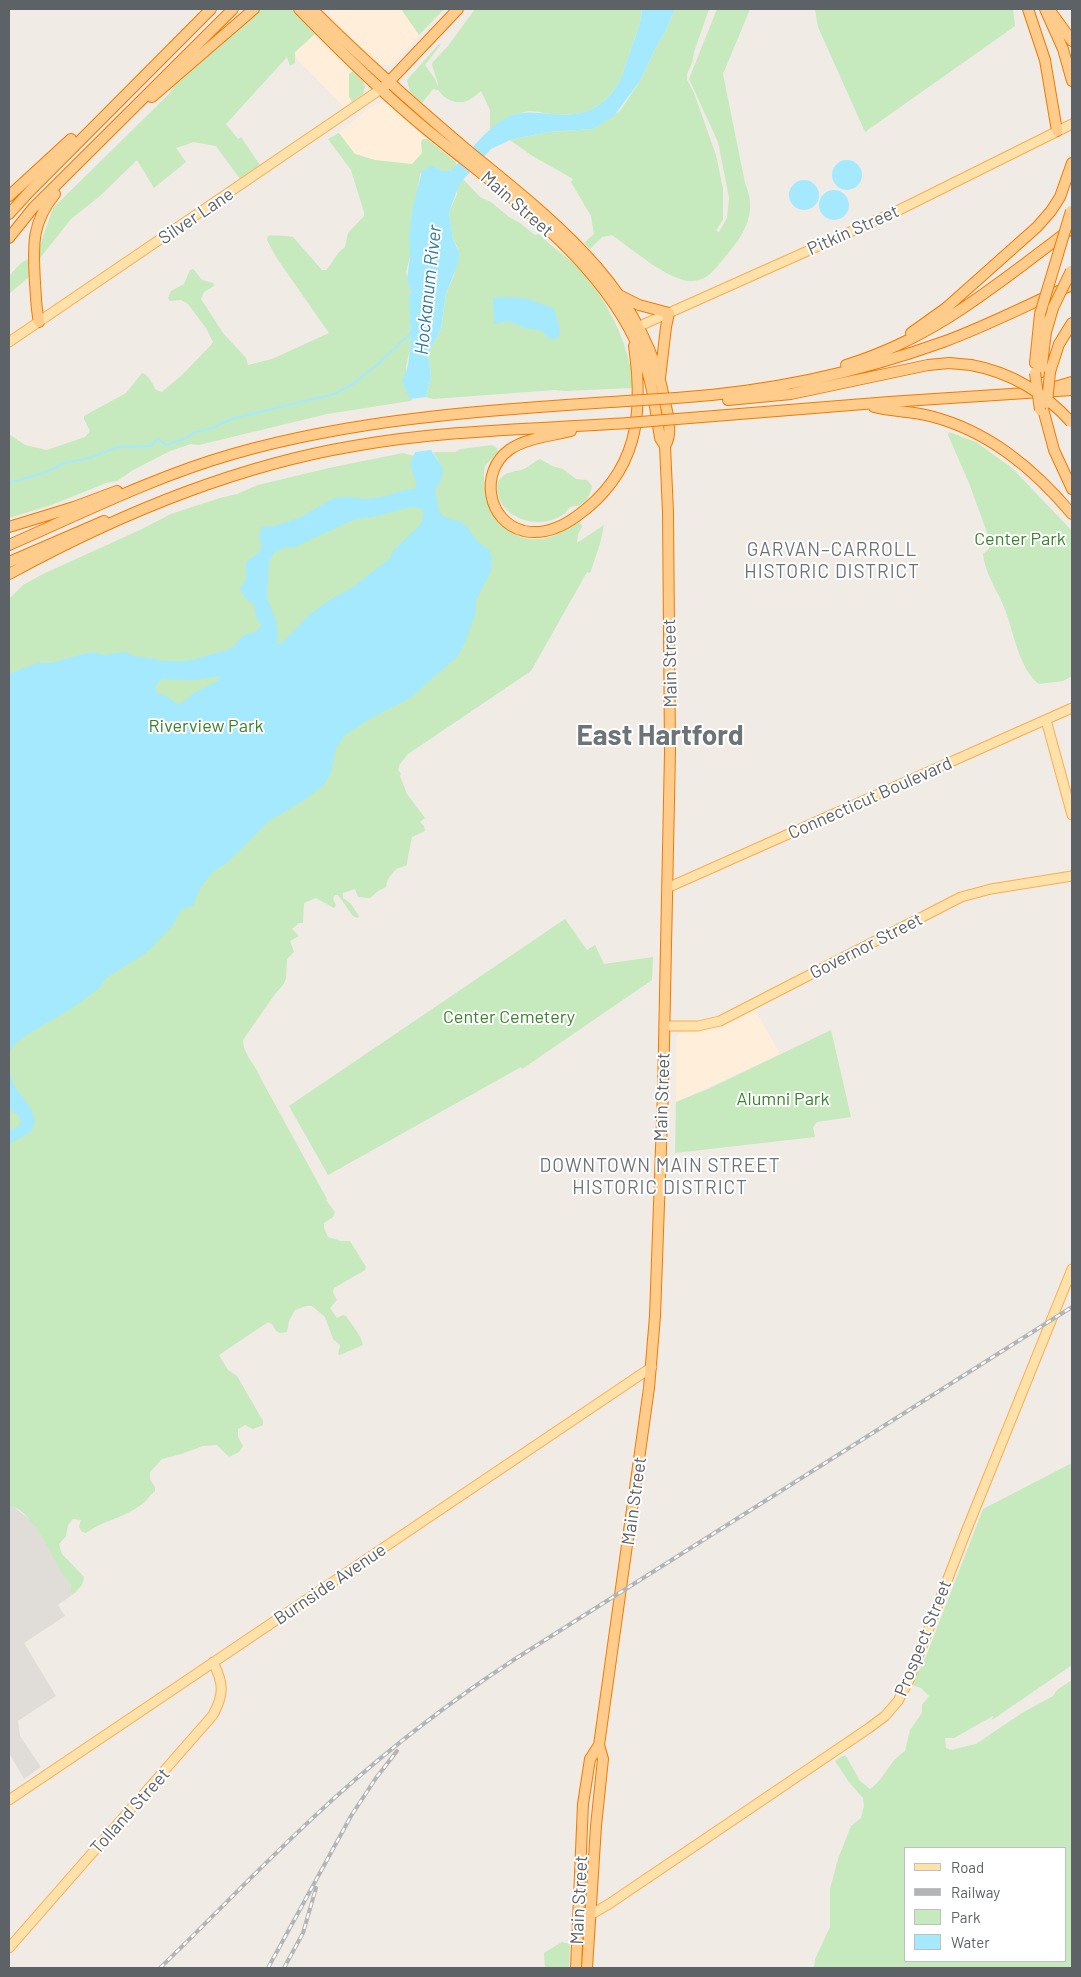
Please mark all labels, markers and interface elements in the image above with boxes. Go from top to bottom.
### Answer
street label: Main Street [476,167,558,241]
street label: Silver Lane [154,183,238,249]
street label: Pitkin Street [804,200,902,260]
water label: Hockanum River [410,224,446,356]
park label: Center Park [974,528,1066,550]
district label: GARVAN–CARROLL HISTORIC DISTRICT [742,539,922,583]
street label: Main Street [658,618,682,708]
park label: Riverview Park [149,715,263,737]
district label: East Hartford [576,719,744,753]
street label: Connecticut Boulevard [785,752,955,844]
street label: Governor Street [806,908,926,984]
park label: Center Cemetery [443,1006,575,1028]
street label: Main Street [650,1052,674,1142]
park label: Alumni Park [737,1088,829,1110]
district label: DOWNTOWN MAIN STREET HISTORIC DISTRICT [537,1155,783,1199]
street label: Main Street [617,1455,651,1547]
street label: Burnside Avenue [270,1539,390,1629]
street label: Prospect Street [890,1577,956,1699]
street label: Tolland Street [86,1763,174,1859]
legend [904,1847,1066,1962]
street label: Main Street [566,1855,592,1945]
text: Road [951,1858,984,1876]
text: Railway [951,1883,1000,1901]
text: Park [951,1908,980,1926]
text: Water [951,1933,990,1951]

